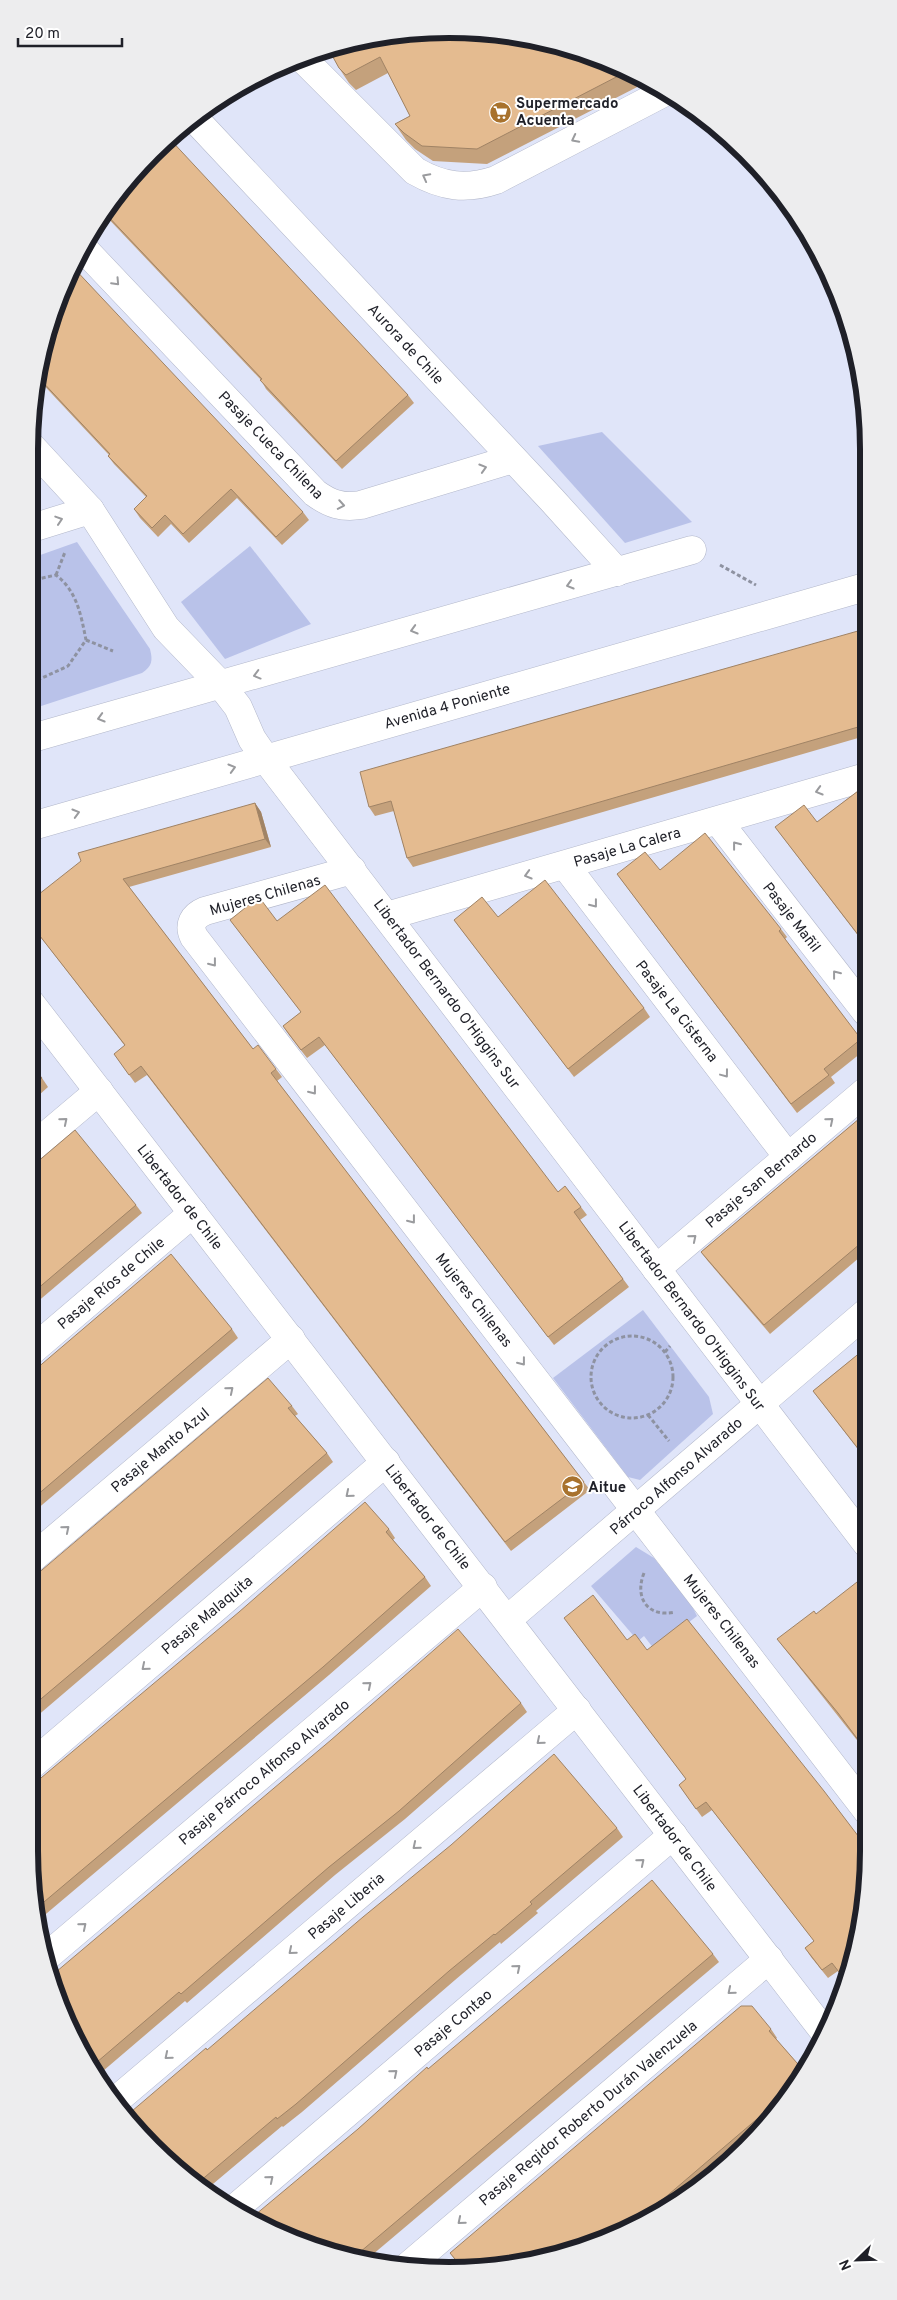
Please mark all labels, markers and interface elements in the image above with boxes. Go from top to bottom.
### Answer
scale bar [18,15,121,47]
text: 20 m [25,25,60,44]
place label: Supermercado Acuenta [516,95,618,131]
supermarket icon: Supermercado Acuenta [488,100,512,124]
one-way arrow [572,133,581,143]
one-way arrow [422,173,431,183]
one-way arrow [110,276,119,285]
street label: Aurora de Chile [363,301,447,389]
street label: Pasaje Cueca Chilena [213,388,327,504]
one-way arrow [478,463,487,473]
one-way arrow [337,500,346,510]
one-way arrow [54,515,63,525]
one-way arrow [566,580,574,590]
one-way arrow [410,625,418,635]
one-way arrow [253,669,262,680]
street label: Avenida 4 Poniente [382,680,513,735]
one-way arrow [97,712,105,722]
one-way arrow [227,763,235,773]
one-way arrow [815,785,823,795]
one-way arrow [71,808,80,819]
street label: Pasaje La Calera [572,824,683,873]
one-way arrow [733,842,742,851]
one-way arrow [525,870,533,880]
street label: Mujeres Chilenas [208,872,323,921]
street label: Pasaje Mañil [758,879,824,957]
street label: Libertador Bernardo O'Higgins Sur [368,896,524,1094]
one-way arrow [589,898,597,907]
one-way arrow [208,957,216,966]
street label: Pasaje La Cisterna [630,957,721,1067]
one-way arrow [834,971,842,980]
one-way arrow [720,1068,728,1077]
one-way arrow [307,1085,315,1094]
one-way arrow [58,1117,67,1126]
one-way arrow [825,1118,834,1127]
street label: Pasaje San Bernardo [702,1129,822,1233]
street label: Libertador de Chile [132,1141,226,1255]
one-way arrow [406,1214,415,1224]
street label: Libertador Bernardo O'Higgins Sur [613,1218,769,1416]
street label: Pasaje Ríos de Chile [54,1234,169,1335]
one-way arrow [687,1235,696,1244]
street label: Mujeres Chilenas [430,1250,516,1352]
one-way arrow [517,1356,525,1365]
one-way arrow [224,1387,233,1396]
street label: Pasaje Manto Azul [108,1404,214,1498]
street label: Párroco Alfonso Alvarado [607,1414,747,1540]
street label: Libertador de Chile [380,1461,474,1575]
school or university icon: Aitue [560,1475,584,1499]
place label: Aitue [588,1479,626,1498]
one-way arrow [346,1488,355,1497]
one-way arrow [60,1527,69,1535]
street label: Mujeres Chilenas [678,1571,764,1673]
street label: Pasaje Malaquita [158,1572,257,1660]
one-way arrow [142,1662,151,1671]
one-way arrow [362,1681,371,1690]
street label: Pasaje Párroco Alfonso Alvarado [176,1696,354,1850]
one-way arrow [537,1736,546,1744]
street label: Libertador de Chile [627,1782,720,1896]
one-way arrow [413,1841,422,1849]
one-way arrow [635,1860,644,1868]
street label: Pasaje Liberia [305,1870,389,1945]
one-way arrow [78,1922,87,1931]
one-way arrow [289,1946,298,1954]
one-way arrow [512,1964,521,1973]
one-way arrow [728,1985,737,1994]
street label: Pasaje Contao [411,1986,497,2062]
street label: Pasaje Regidor Roberto Durán Valenzuela [476,2017,702,2211]
one-way arrow [165,2051,174,2059]
one-way arrow [388,2070,397,2079]
one-way arrow [264,2176,273,2184]
one-way arrow [458,2216,467,2224]
north arrow [832,2235,882,2285]
text: N [837,2257,856,2272]

